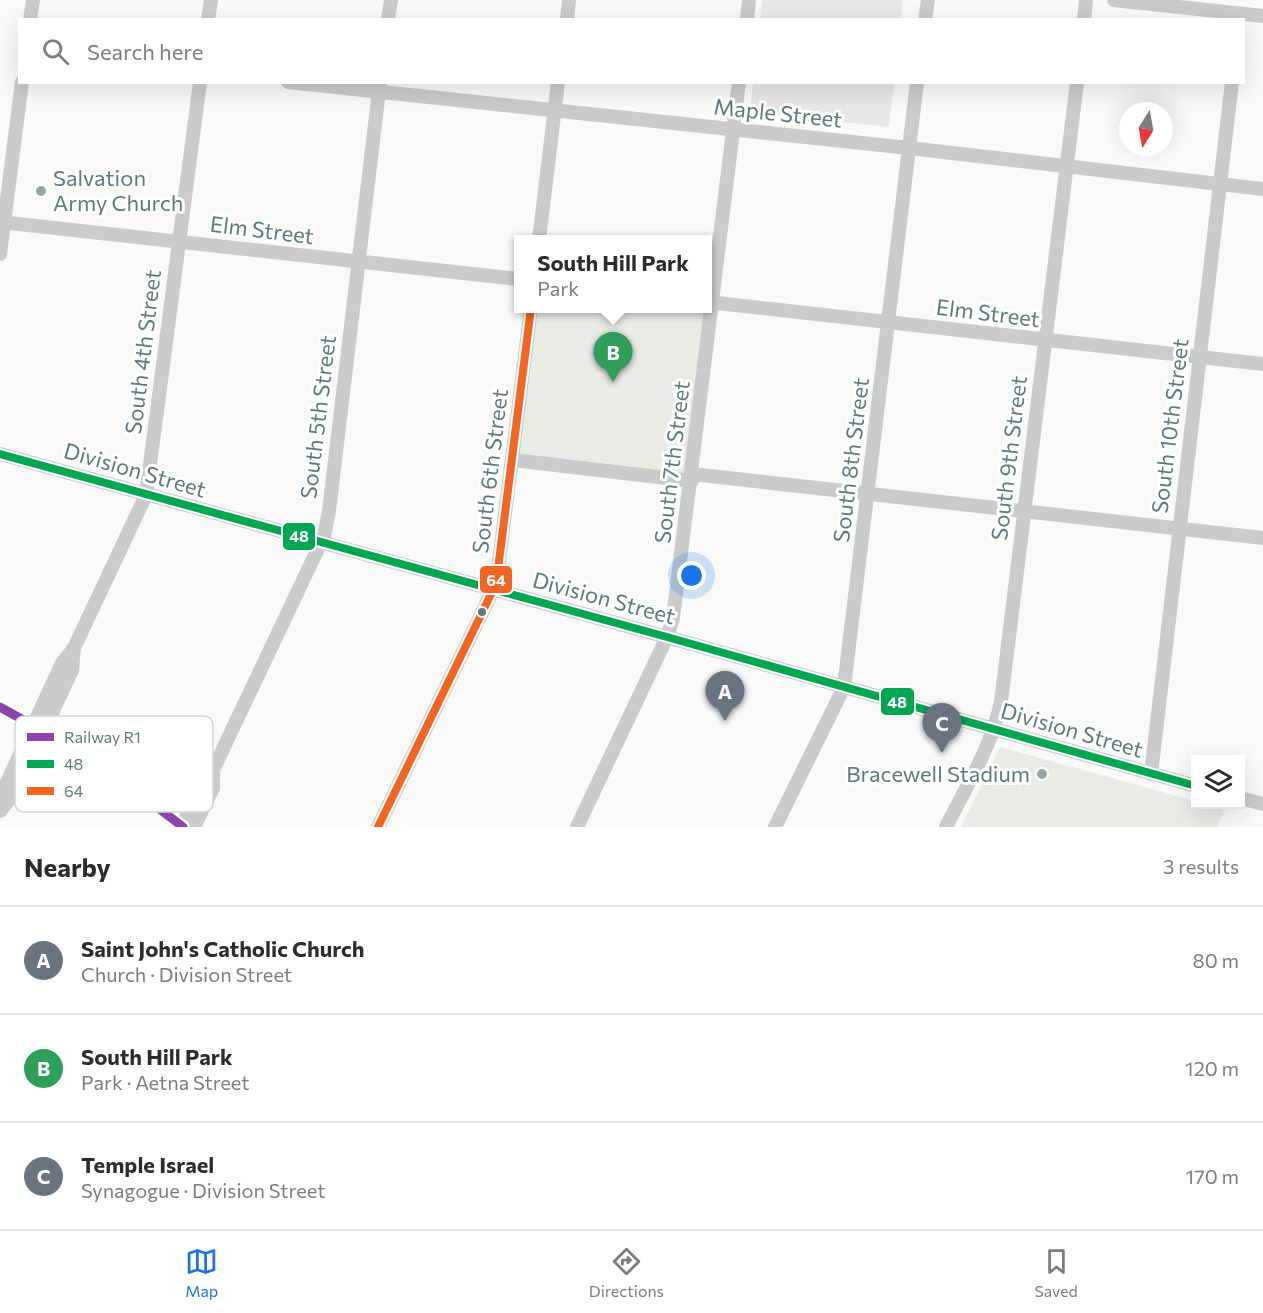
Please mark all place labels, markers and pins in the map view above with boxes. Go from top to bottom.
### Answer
place label: Salvation Army Church [53,164,183,216]
marker: Salvation Army Church [34,184,48,198]
pin: B [594,332,632,382]
unlabelled marker [476,606,488,618]
pin: A [706,672,744,721]
pin: C [922,704,962,753]
place label: Bracewell Stadium [846,760,1030,787]
marker: Bracewell Stadium [1035,767,1049,781]

